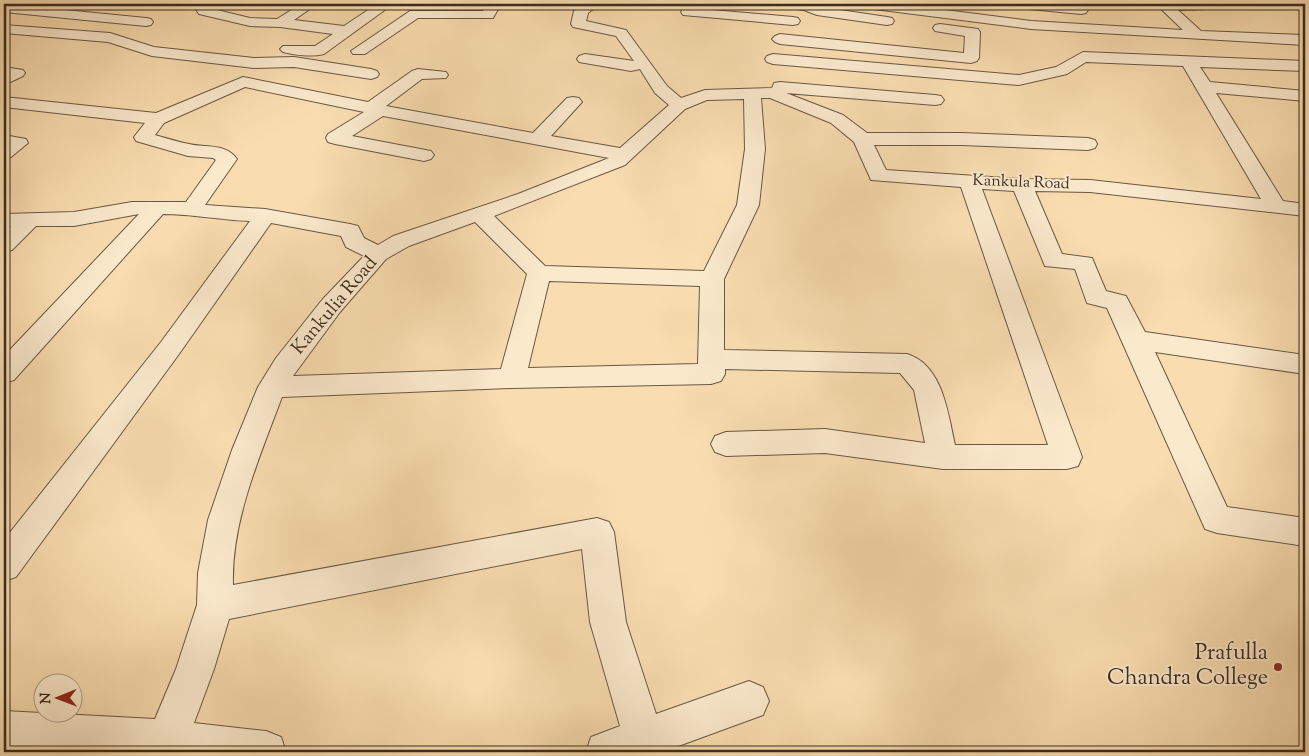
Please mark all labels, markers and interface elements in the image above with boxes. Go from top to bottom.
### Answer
street label: Kankula Road [972,170,1070,196]
street label: Kankulia Road [286,251,384,361]
place label: Prafulla Chandra College [1107,638,1268,695]
marker: Prafulla Chandra College [1272,661,1284,673]
north arrow [32,674,82,724]
text: N [37,692,57,704]

